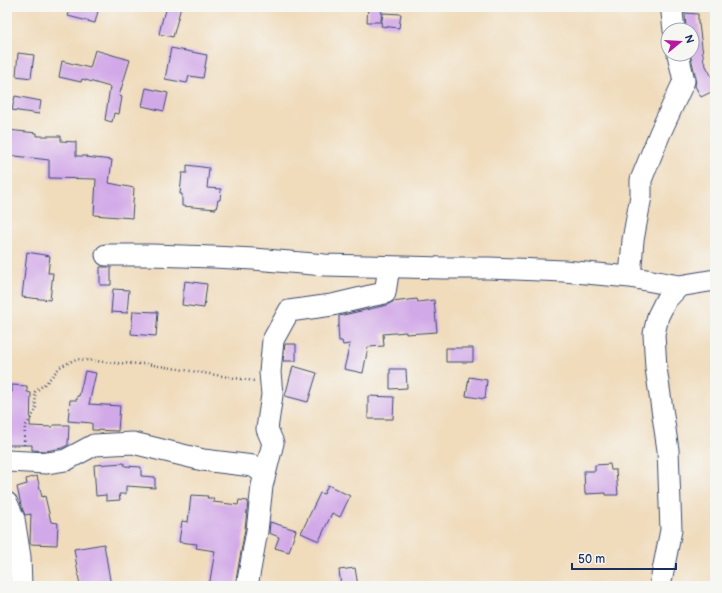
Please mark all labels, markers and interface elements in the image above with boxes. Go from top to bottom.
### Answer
north arrow [660,22,700,62]
text: N [682,33,696,45]
scale bar [572,545,676,571]
text: 50 m [578,552,605,567]

